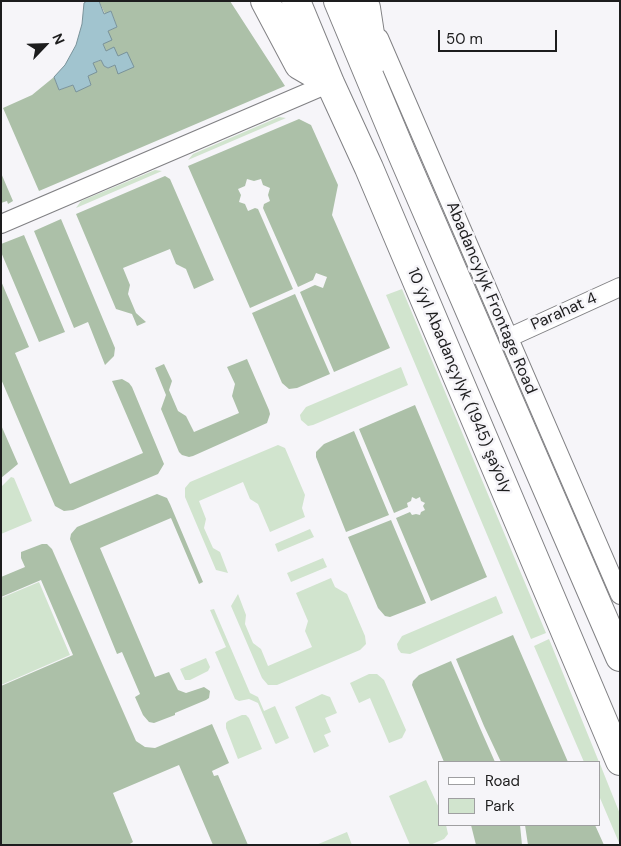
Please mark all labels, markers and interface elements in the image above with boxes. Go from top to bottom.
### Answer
north arrow [20,20,70,70]
scale bar [441,20,560,52]
text: 50 m [446,29,483,49]
text: N [48,31,69,47]
street label: Abadancylyk Frontage Road [442,199,540,397]
street label: 10 ýyl Abadançylyk (1945) şaýoly [403,265,515,497]
street label: Parahat 4 [528,289,600,335]
legend [438,761,601,826]
text: Road [485,771,520,791]
text: Park [485,796,515,816]

